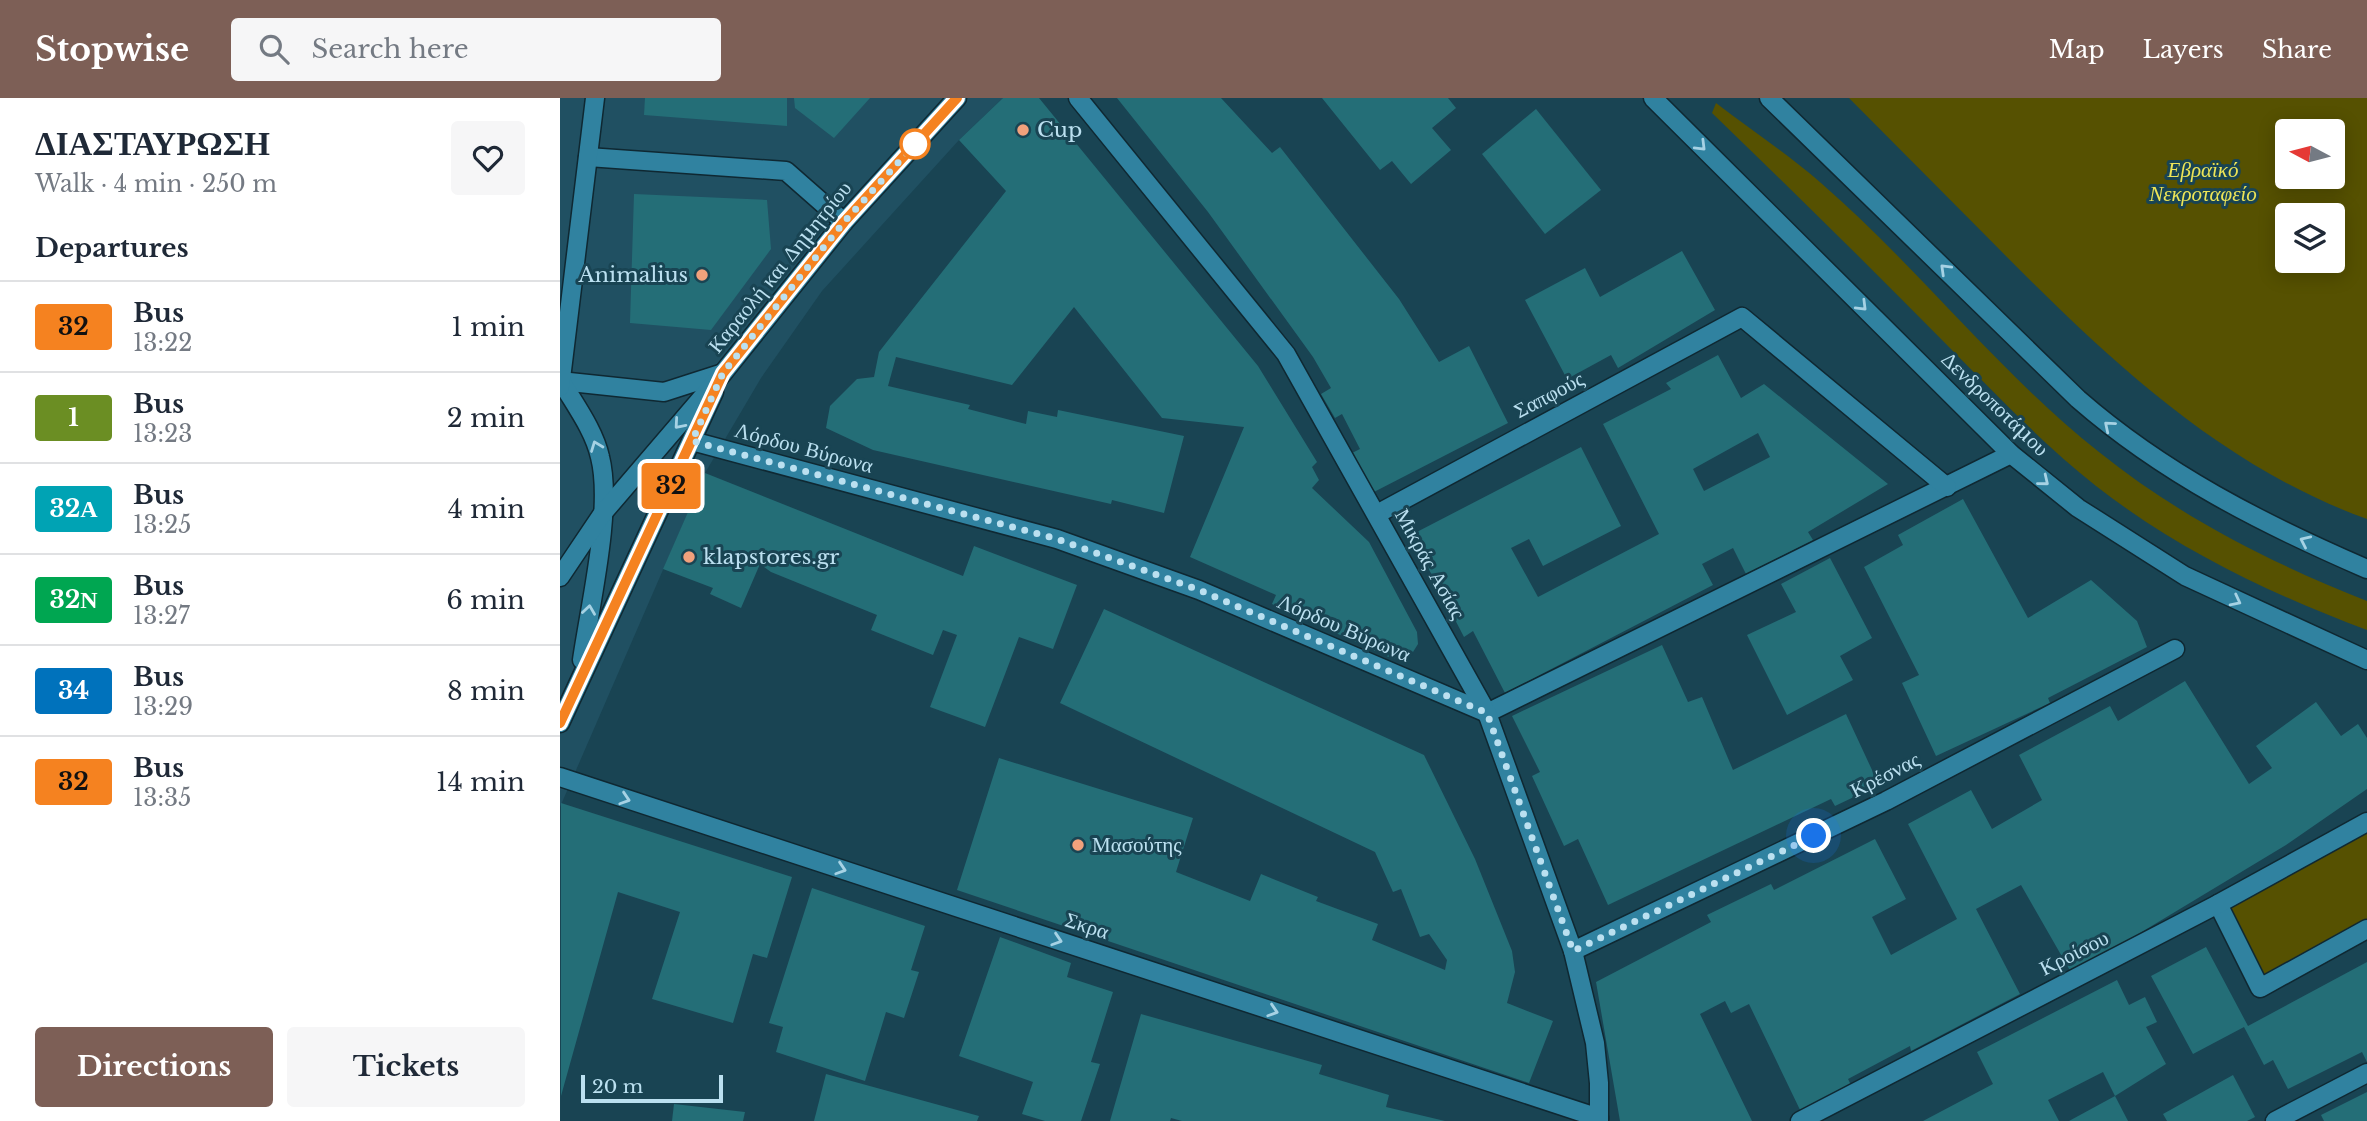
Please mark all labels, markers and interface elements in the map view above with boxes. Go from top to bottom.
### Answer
search box [231,18,721,81]
text: Stopwise [35,29,189,70]
icon: search [255,30,293,68]
text: Search here [311,33,469,65]
text: Map [2049,35,2105,64]
text: Layers [2143,35,2224,64]
text: Share [2262,35,2332,64]
place label: Cup [1037,117,1082,143]
north arrow [2275,119,2345,189]
map controls [2275,119,2345,273]
button: heart [451,121,525,195]
marker: Cup [1015,122,1031,138]
text: ΔΙΑΣΤΑΥΡΩΣΗ [35,123,270,164]
unlabelled marker [900,129,930,159]
one-way arrow [1693,138,1705,150]
park label: Εβραϊκό Νεκροταφείο [2148,157,2257,207]
text: Walk · 4 min · 250 m [35,170,277,198]
street label: Καραολή και Δημητρίου [703,176,857,358]
button: layers [2275,203,2345,273]
text: Departures [35,232,189,264]
place label: Animalius [577,262,688,288]
one-way arrow [1940,265,1953,278]
marker: Animalius [694,267,710,283]
text: Bus [133,297,184,329]
one-way arrow [1854,298,1867,311]
text: 1 min [451,311,525,343]
text: 32 [58,312,89,341]
text: 13:22 [133,329,192,357]
street label: Δενδροποτάμου [1936,346,2054,462]
street label: Σαπφούς [1510,366,1589,424]
text: Bus [133,388,184,420]
text: 2 min [447,402,525,434]
text: 1 [68,403,79,432]
one-way arrow [675,416,687,429]
street label: Λόρδου Βύρωνα [732,417,876,479]
text: 13:23 [133,420,192,448]
one-way arrow [2105,422,2118,434]
one-way arrow [590,440,604,452]
line badge: 32 [640,463,702,509]
text: 32 [656,471,686,500]
one-way arrow [2036,473,2049,485]
text: Bus [133,479,184,511]
text: 4 min [448,493,525,525]
text: 32Α [49,494,98,523]
street label: Μικράς Ασίας [1389,504,1471,624]
text: 13:25 [133,511,191,539]
one-way arrow [2300,535,2312,549]
place label: klapstores.gr [703,544,839,570]
marker: klapstores.gr [681,549,697,565]
text: Bus [133,570,184,602]
text: 6 min [446,584,525,616]
text: 32Ν [49,585,98,614]
street label: Λόρδου Βύρωνα [1273,588,1415,668]
one-way arrow [2229,593,2241,607]
text: 13:27 [133,602,190,630]
one-way arrow [581,604,596,616]
text: Bus [133,661,184,693]
text: 8 min [447,675,525,707]
text: 34 [58,676,89,705]
text: 13:29 [133,693,193,721]
street label: Κρέσνας [1846,746,1925,804]
text: Bus [133,752,184,784]
text: 14 min [436,766,525,798]
text: 32 [58,767,89,796]
text: 13:35 [133,784,191,812]
one-way arrow [618,790,630,805]
your location [1796,818,1831,853]
place label: Μασούτης [1092,832,1182,858]
marker: Μασούτης [1070,837,1086,853]
one-way arrow [835,861,847,876]
street label: Σκρα [1062,907,1112,945]
street label: Κροίσου [2035,925,2113,981]
one-way arrow [1051,932,1063,947]
one-way arrow [1267,1003,1279,1018]
button: Directions [35,1027,273,1107]
button: Tickets [287,1027,525,1107]
scale bar [581,1072,723,1104]
text: 20 m [592,1075,643,1098]

